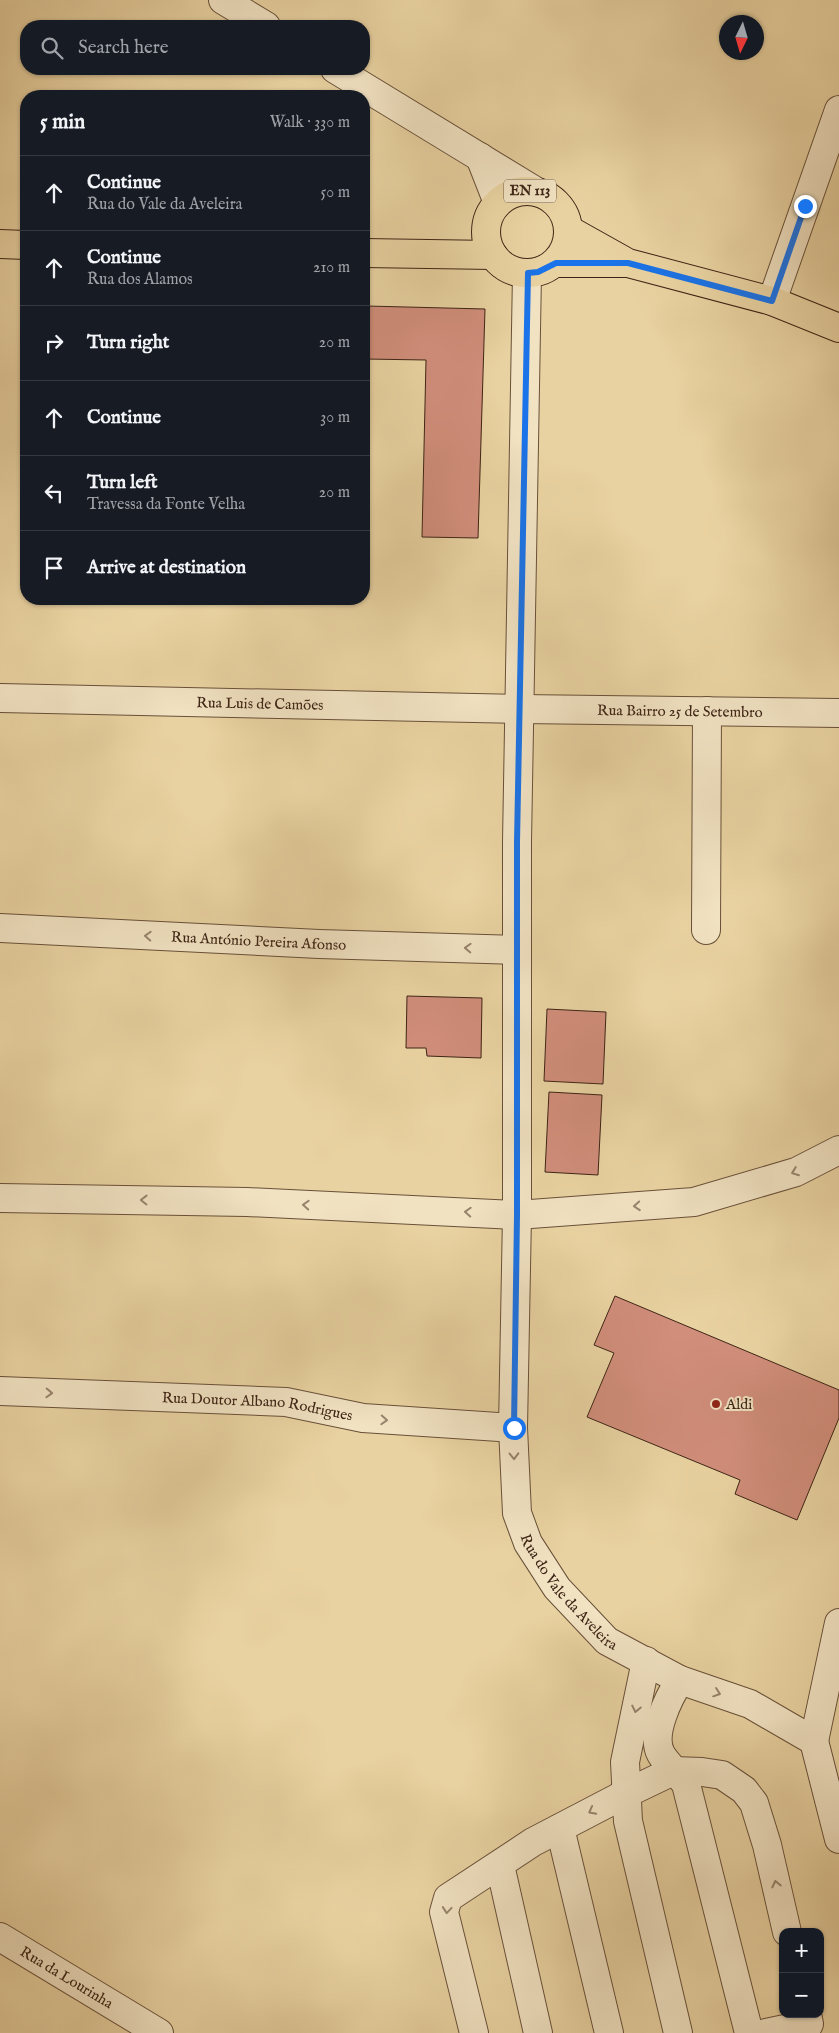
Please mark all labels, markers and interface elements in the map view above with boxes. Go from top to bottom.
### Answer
north arrow [719,15,764,60]
search box [20,20,370,75]
icon: search [38,34,66,62]
text: Search here [78,36,169,60]
text: 5 min [40,109,85,136]
text: Walk · 330 m [270,113,350,133]
text: Continue [87,171,161,195]
icon: ahead [40,179,68,207]
road number: EN 113 [504,180,556,202]
text: 50 m [321,183,350,203]
text: Rua do Vale da Aveleira [87,195,242,215]
route end [794,195,817,218]
text: Continue [87,246,161,270]
icon: ahead [40,254,68,282]
text: 210 m [313,258,350,278]
text: Rua dos Alamos [87,270,193,290]
icon: right [40,329,68,357]
text: Turn right [87,331,169,355]
text: 20 m [319,333,350,353]
icon: ahead [40,404,68,432]
text: Continue [87,406,161,430]
text: 30 m [320,408,350,428]
text: Turn left [87,471,158,495]
icon: left [40,479,68,507]
text: 20 m [319,483,350,503]
text: Travessa da Fonte Velha [87,495,245,515]
icon: arrive [40,554,68,582]
text: Arrive at destination [87,556,246,580]
street label: Rua Luis de Camões [196,693,324,714]
street label: Rua Bairro 25 de Setembro [597,700,763,722]
street label: Rua António Pereira Afonso [171,927,347,954]
one-way arrow [144,930,152,941]
one-way arrow [464,943,472,954]
one-way arrow [791,1165,800,1176]
one-way arrow [139,1195,147,1205]
one-way arrow [302,1199,310,1210]
one-way arrow [633,1200,641,1211]
one-way arrow [464,1207,472,1218]
one-way arrow [45,1388,53,1398]
street label: Rua Doutor Albano Rodrigues [162,1388,354,1425]
place label: Aldi [725,1395,752,1414]
marker: Aldi [710,1398,722,1410]
one-way arrow [380,1414,388,1425]
route start [503,1417,526,1440]
one-way arrow [509,1452,519,1460]
street label: Rua do Vale da Aveleira [516,1531,621,1655]
one-way arrow [712,1687,721,1697]
one-way arrow [632,1704,642,1713]
one-way arrow [588,1805,597,1815]
one-way arrow [771,1880,782,1889]
one-way arrow [441,1906,452,1914]
map controls [779,1928,824,2018]
button: + [779,1928,824,1973]
street label: Rua da Lourinha [17,1942,117,2013]
button: − [779,1973,824,2018]

